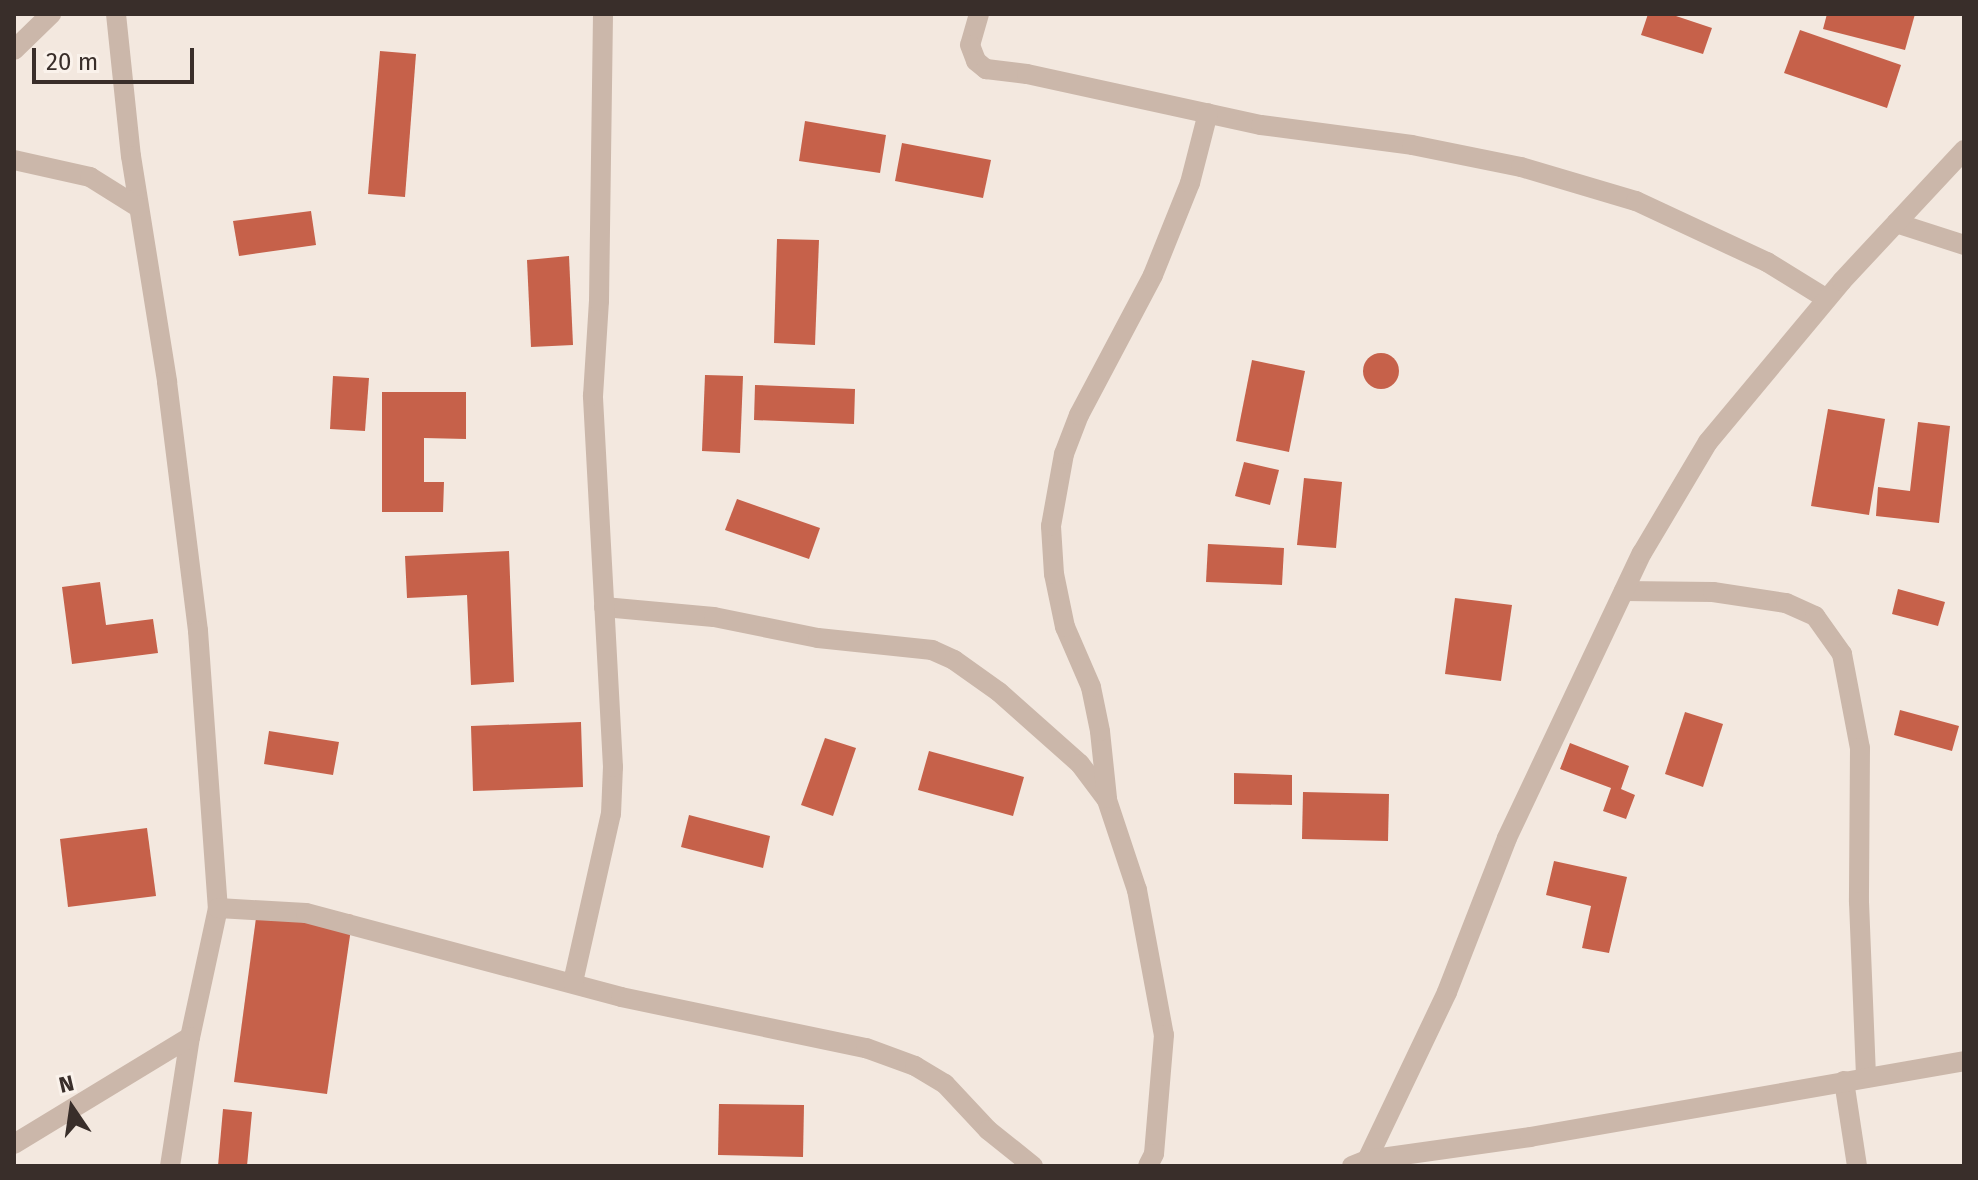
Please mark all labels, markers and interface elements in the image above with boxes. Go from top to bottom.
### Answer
scale bar [36,32,198,82]
text: 20 m [46,48,98,76]
north arrow [32,1068,112,1148]
text: N [56,1069,77,1099]

